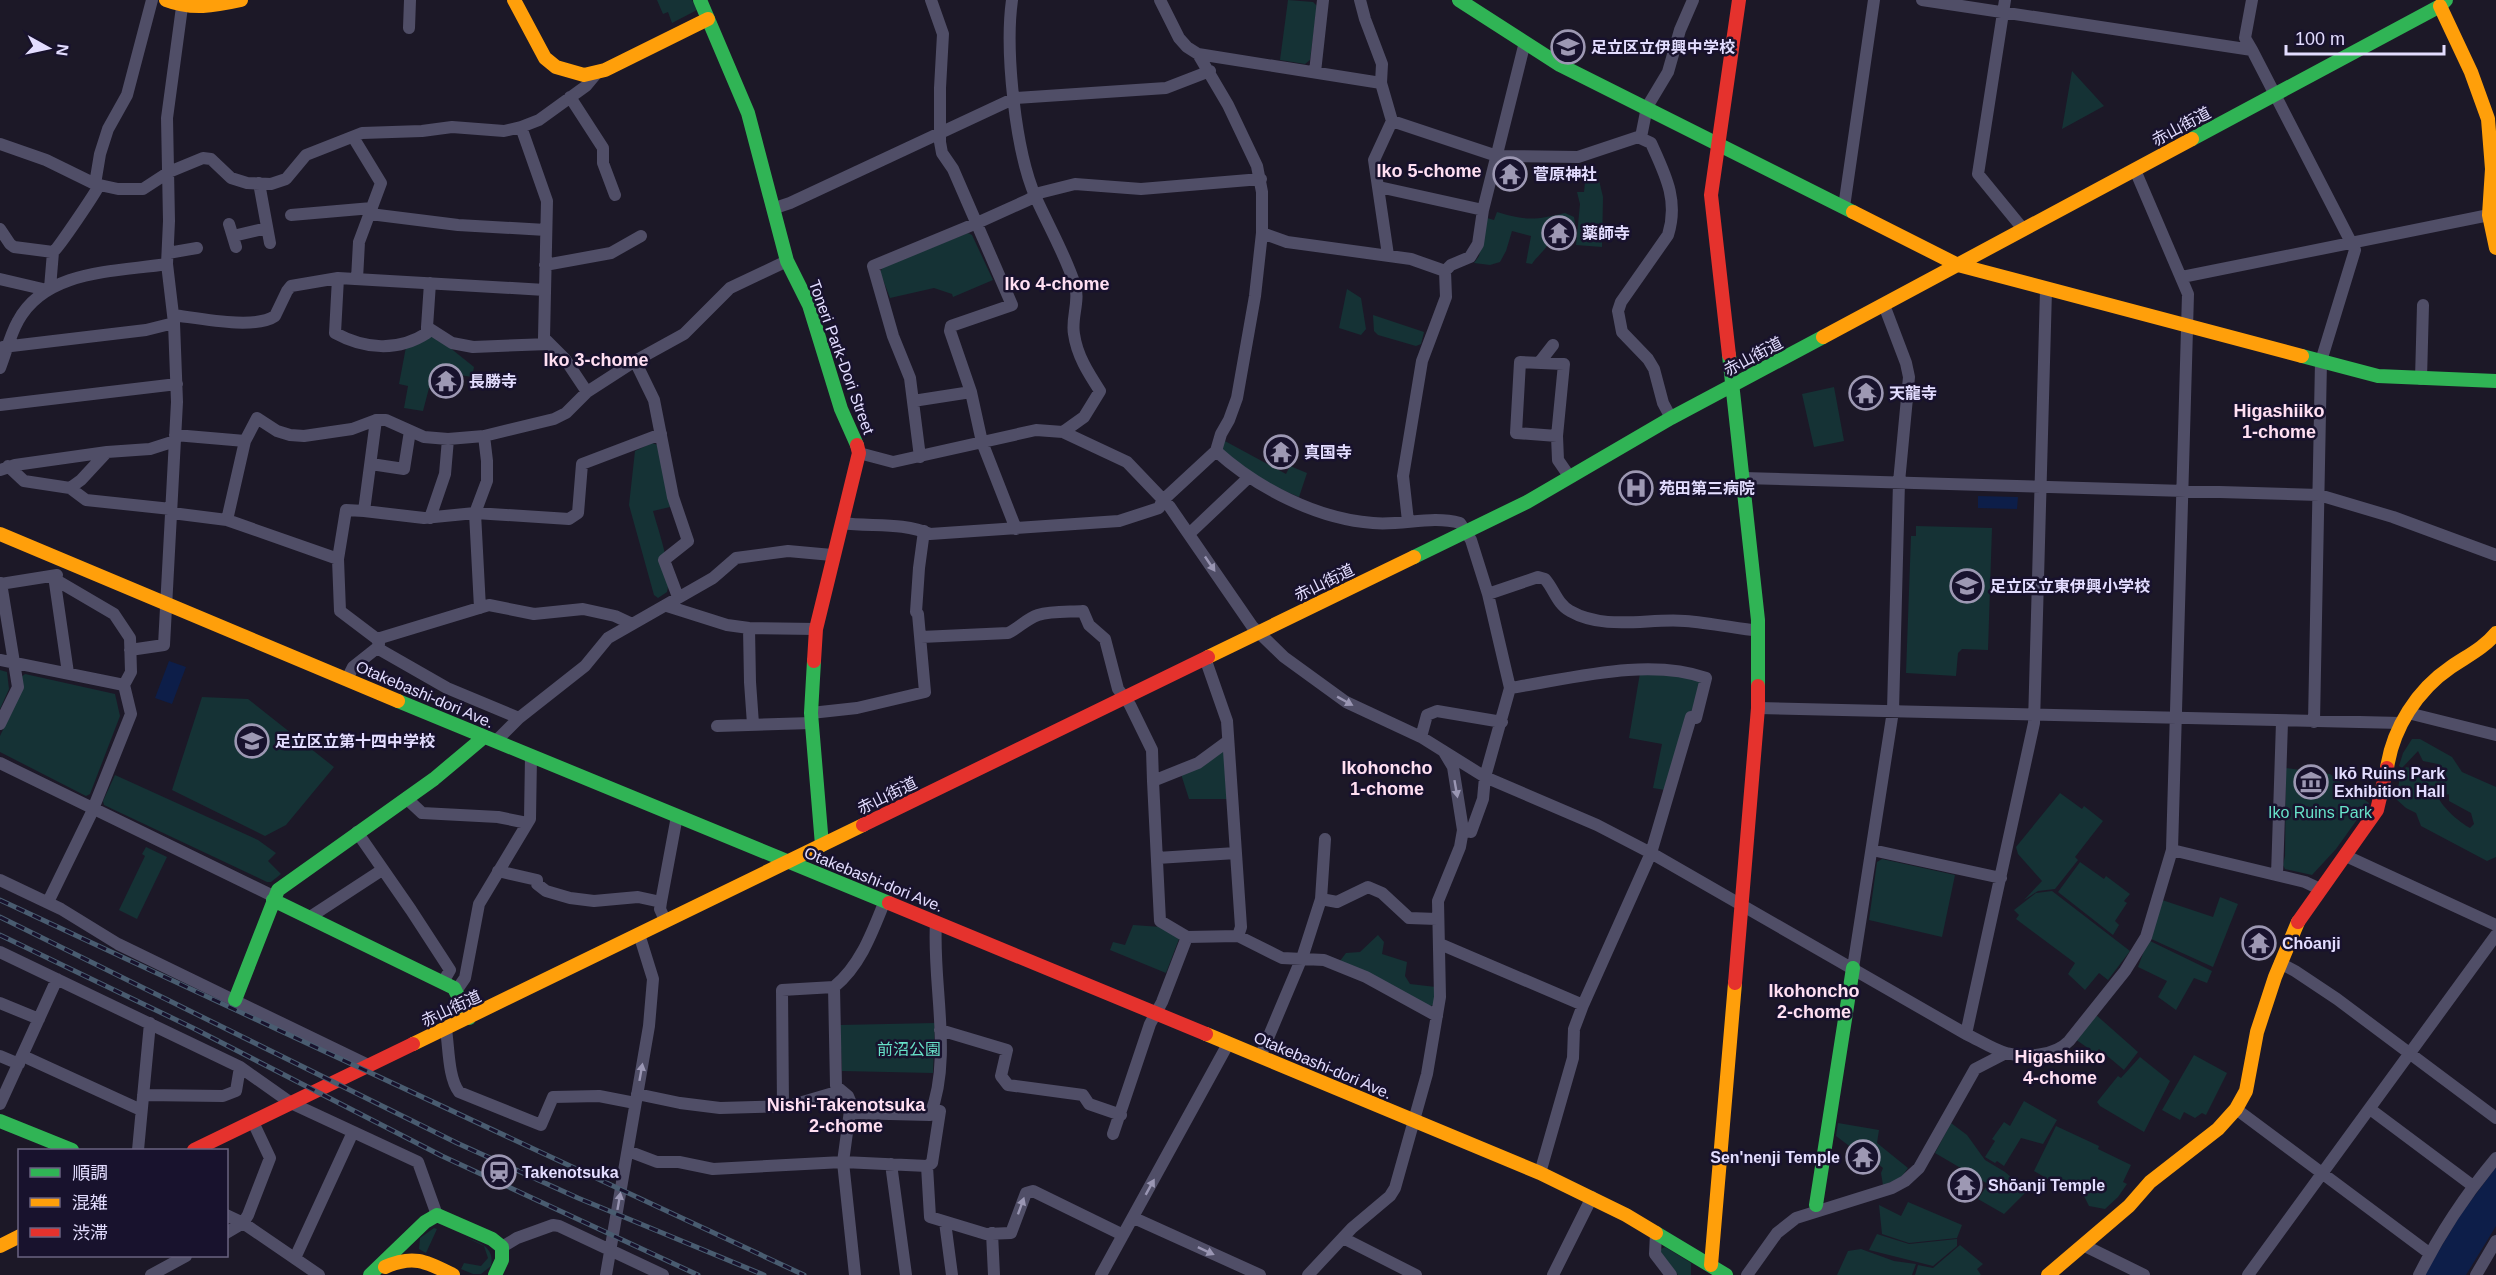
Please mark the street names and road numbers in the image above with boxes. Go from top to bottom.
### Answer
street label: 赤山街道 [2149,104,2213,149]
street label: Toneri Park-Dori Street [806,278,878,437]
street label: 赤山街道 [1721,334,1785,379]
street label: 赤山街道 [1292,561,1357,604]
street label: Otakebashi-dori Ave. [353,658,496,731]
street label: 赤山街道 [855,774,920,817]
street label: Otakebashi-dori Ave. [802,844,946,915]
street label: 赤山街道 [419,987,484,1030]
street label: Otakebashi-dori Ave. [1251,1029,1394,1102]

